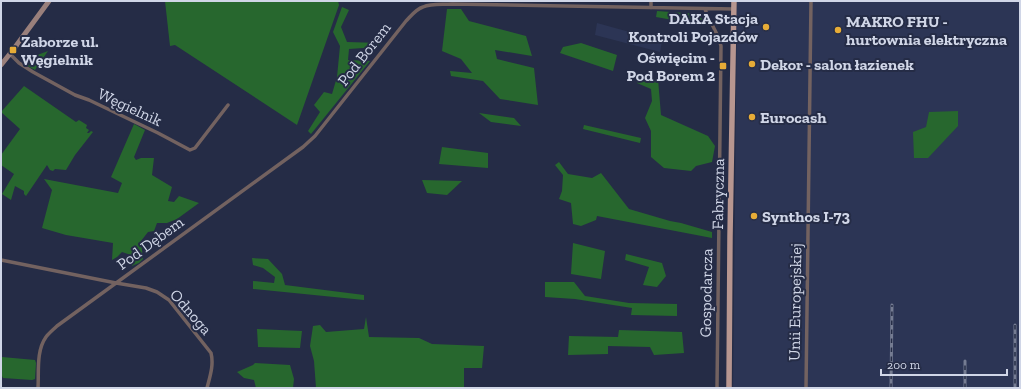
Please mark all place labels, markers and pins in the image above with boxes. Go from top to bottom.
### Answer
place label: DAKA Stacja Kontroli Pojazdów [628,9,759,46]
place label: MAKRO FHU - hurtownia elektryczna [846,12,1007,49]
marker: DAKA Stacja Kontroli Pojazdów [761,22,771,32]
marker: MAKRO FHU - hurtownia elektryczna [833,25,843,35]
place label: Zaborze ul. Węgielnik [21,32,99,69]
marker: Zaborze ul. Węgielnik [8,45,18,55]
place label: Oświęcim - Pod Borem 2 [627,48,715,85]
place label: Dekor - salon łazienek [760,55,914,74]
marker: Dekor - salon łazienek [747,59,757,69]
marker: Oświęcim - Pod Borem 2 [718,61,728,71]
place label: Eurocash [760,108,827,127]
marker: Eurocash [747,112,757,122]
place label: Synthos I-73 [762,207,851,226]
marker: Synthos I-73 [749,211,759,221]

